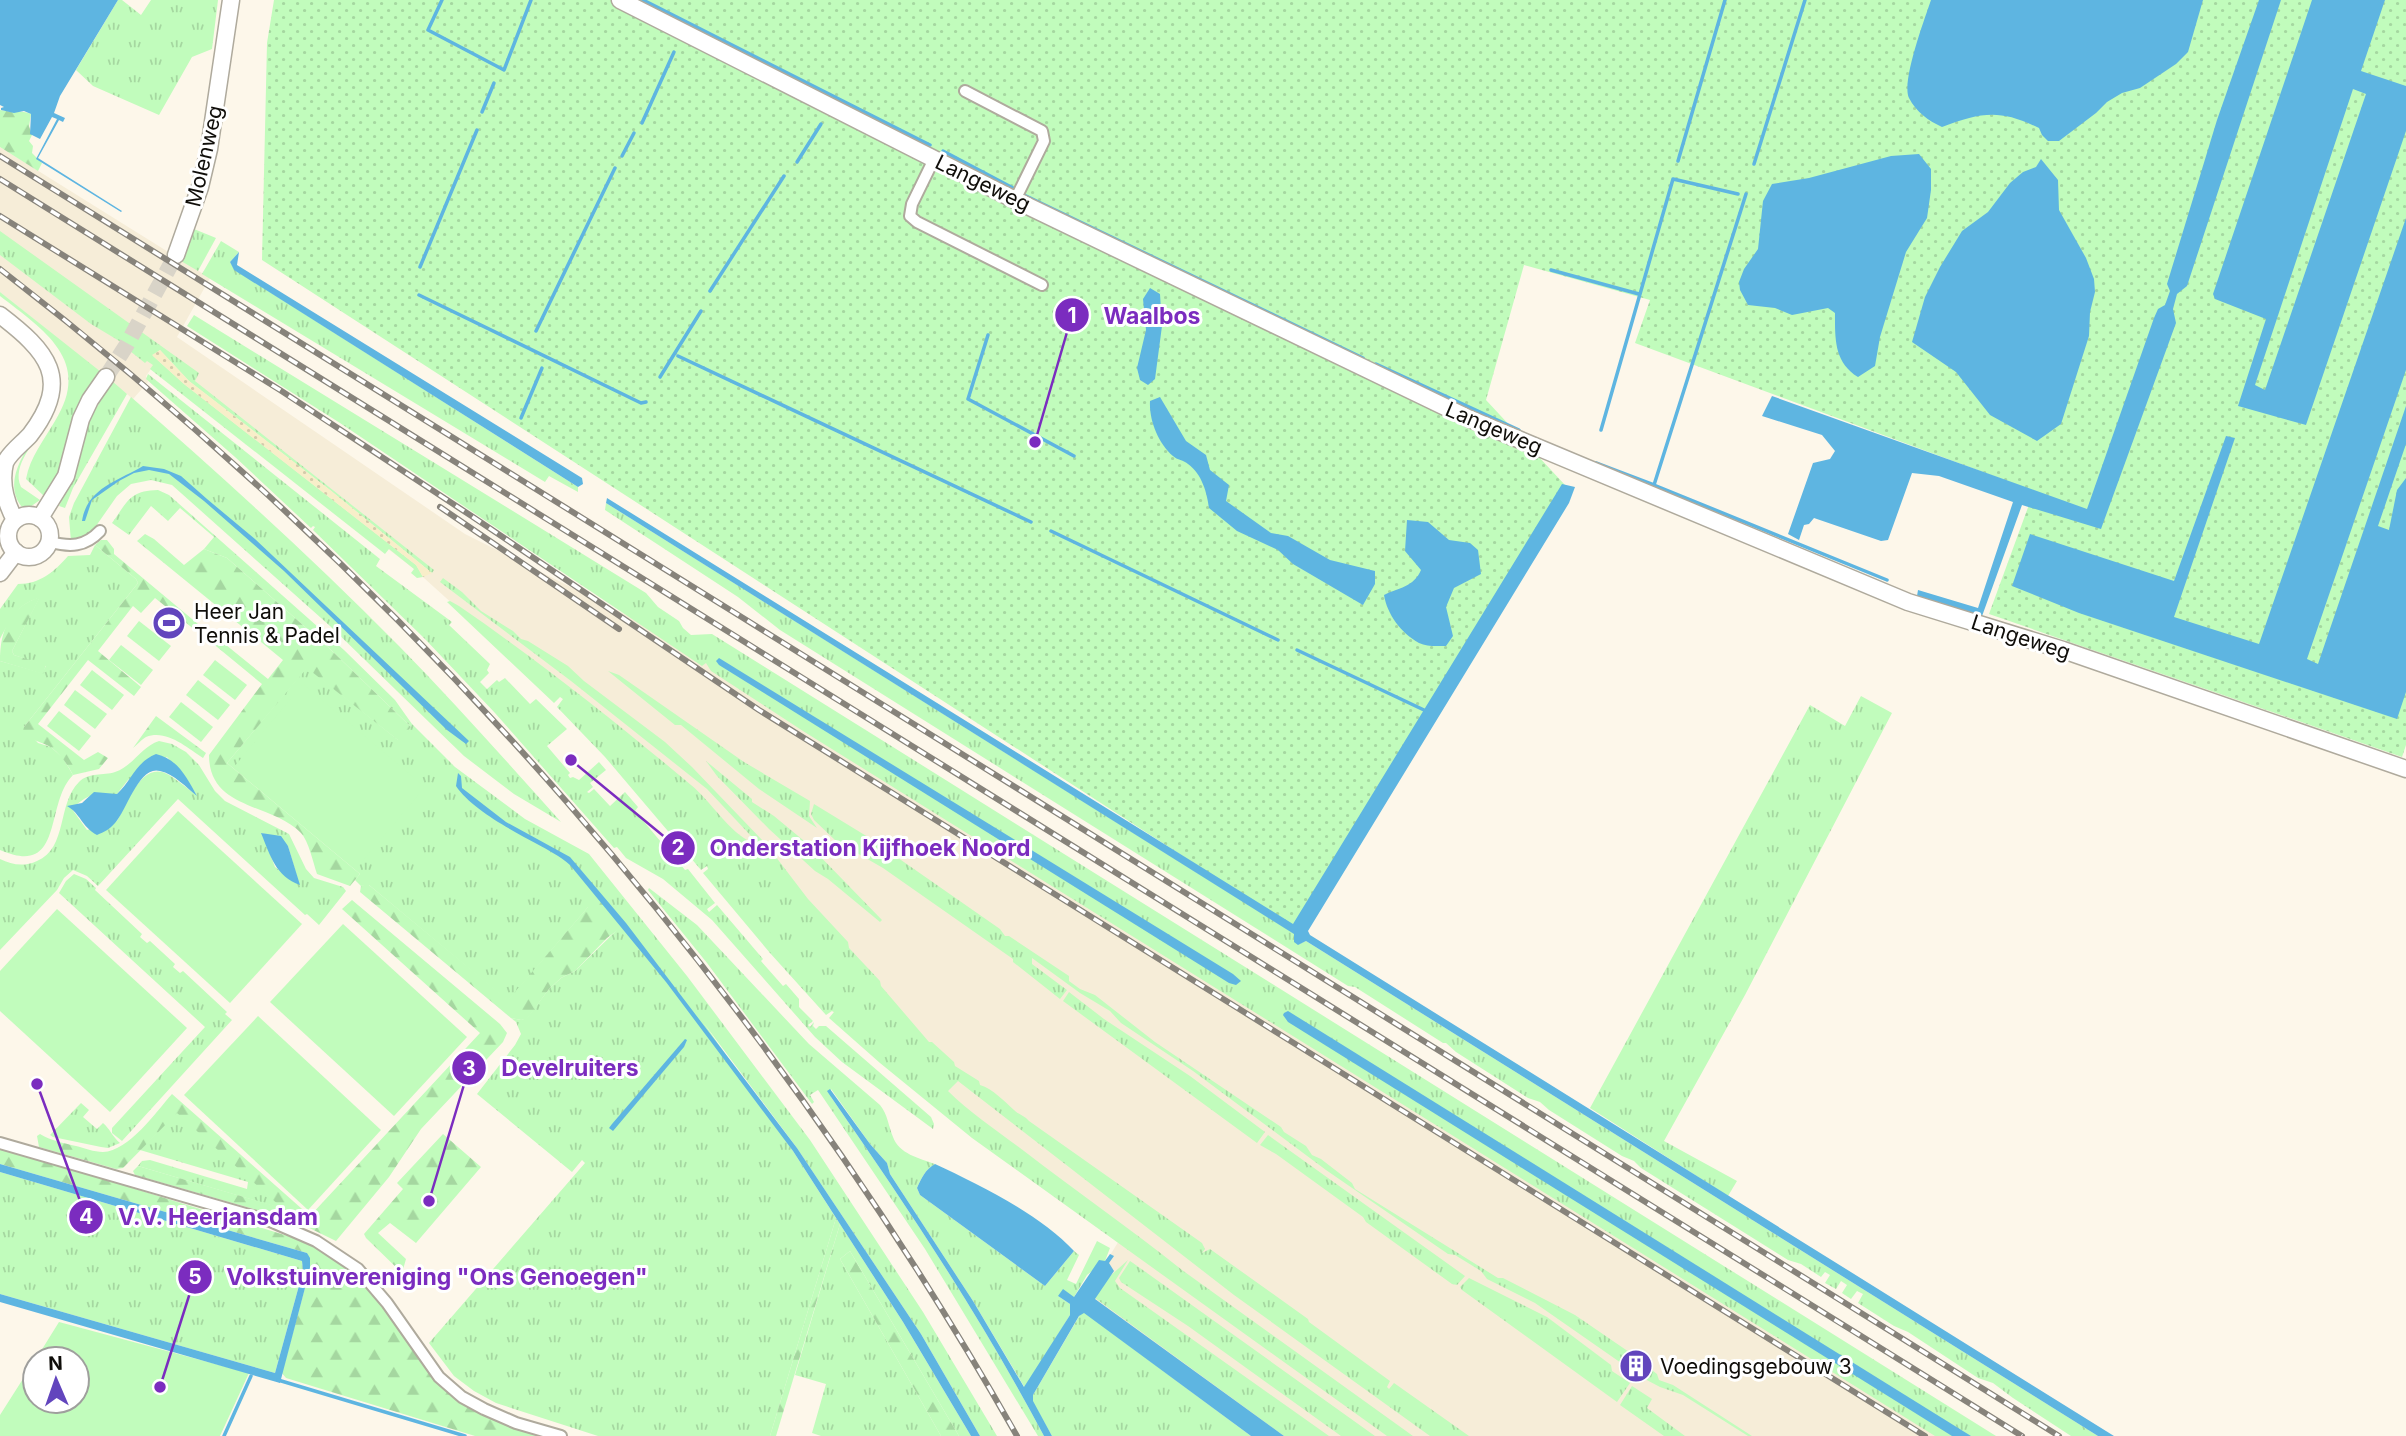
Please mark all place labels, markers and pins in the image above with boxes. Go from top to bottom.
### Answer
callout: Waalbos [1054,293,1214,337]
place label: Heer Jan Tennis & Padel [194,599,340,648]
sports icon: Heer Jan Tennis & Padel [150,604,188,642]
callout: Onderstation Kijfhoek Noord [661,826,1045,870]
callout: Develruiters [452,1046,652,1090]
callout: V.V. Heerjansdam [69,1195,332,1239]
callout: Volkstuinvereniging "Ons Genoegen" [178,1255,662,1299]
building icon: Voedingsgebouw 3 [1617,1347,1655,1385]
place label: Voedingsgebouw 3 [1660,1354,1852,1379]

